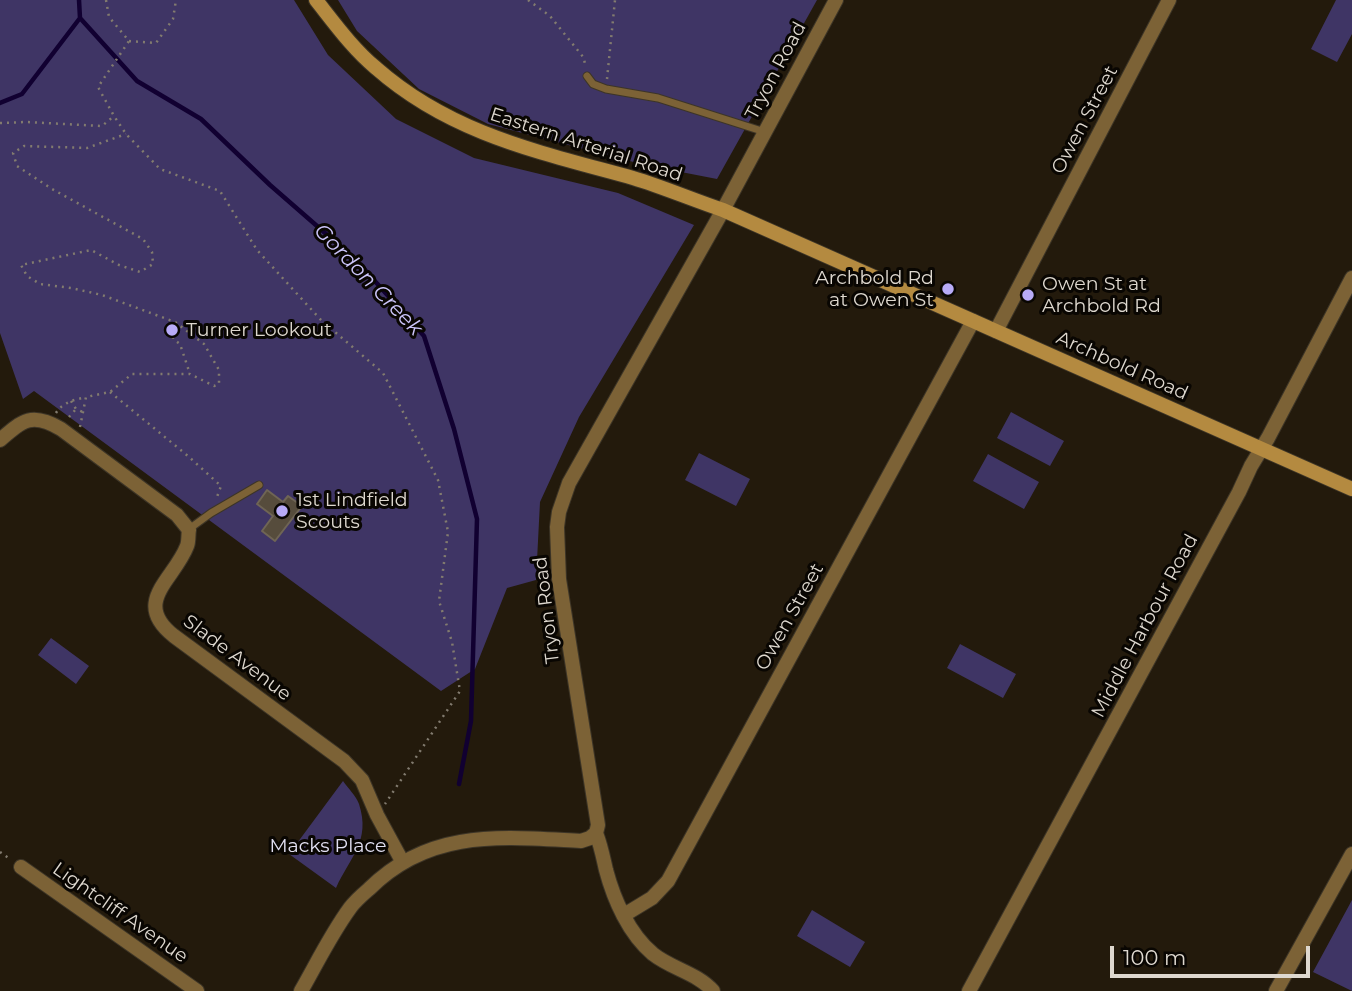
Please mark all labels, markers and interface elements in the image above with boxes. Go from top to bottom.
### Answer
street label: Tryon Road [741,18,811,124]
street label: Owen Street [1047,62,1123,178]
street label: Eastern Arterial Road [487,103,685,187]
water label: Gordon Creek [308,219,428,341]
place label: Archbold Rd at Owen St [815,267,934,311]
place label: Owen St at Archbold Rd [1042,273,1161,317]
marker: Archbold Rd at Owen St [940,281,956,297]
marker: Owen St at Archbold Rd [1020,287,1036,303]
place label: Turner Lookout [186,319,332,341]
marker: Turner Lookout [164,322,180,338]
street label: Archbold Road [1053,327,1191,405]
place label: 1st Lindfield Scouts [296,489,408,533]
marker: 1st Lindfield Scouts [274,503,290,519]
street label: Middle Harbour Road [1087,530,1203,722]
street label: Tryon Road [529,555,565,665]
street label: Owen Street [751,559,829,675]
street label: Slade Avenue [179,610,295,706]
park label: Macks Place [269,835,387,857]
street label: Lightcliff Avenue [48,858,192,968]
scale bar [1114,932,1314,976]
text: 100 m [1123,945,1186,970]

